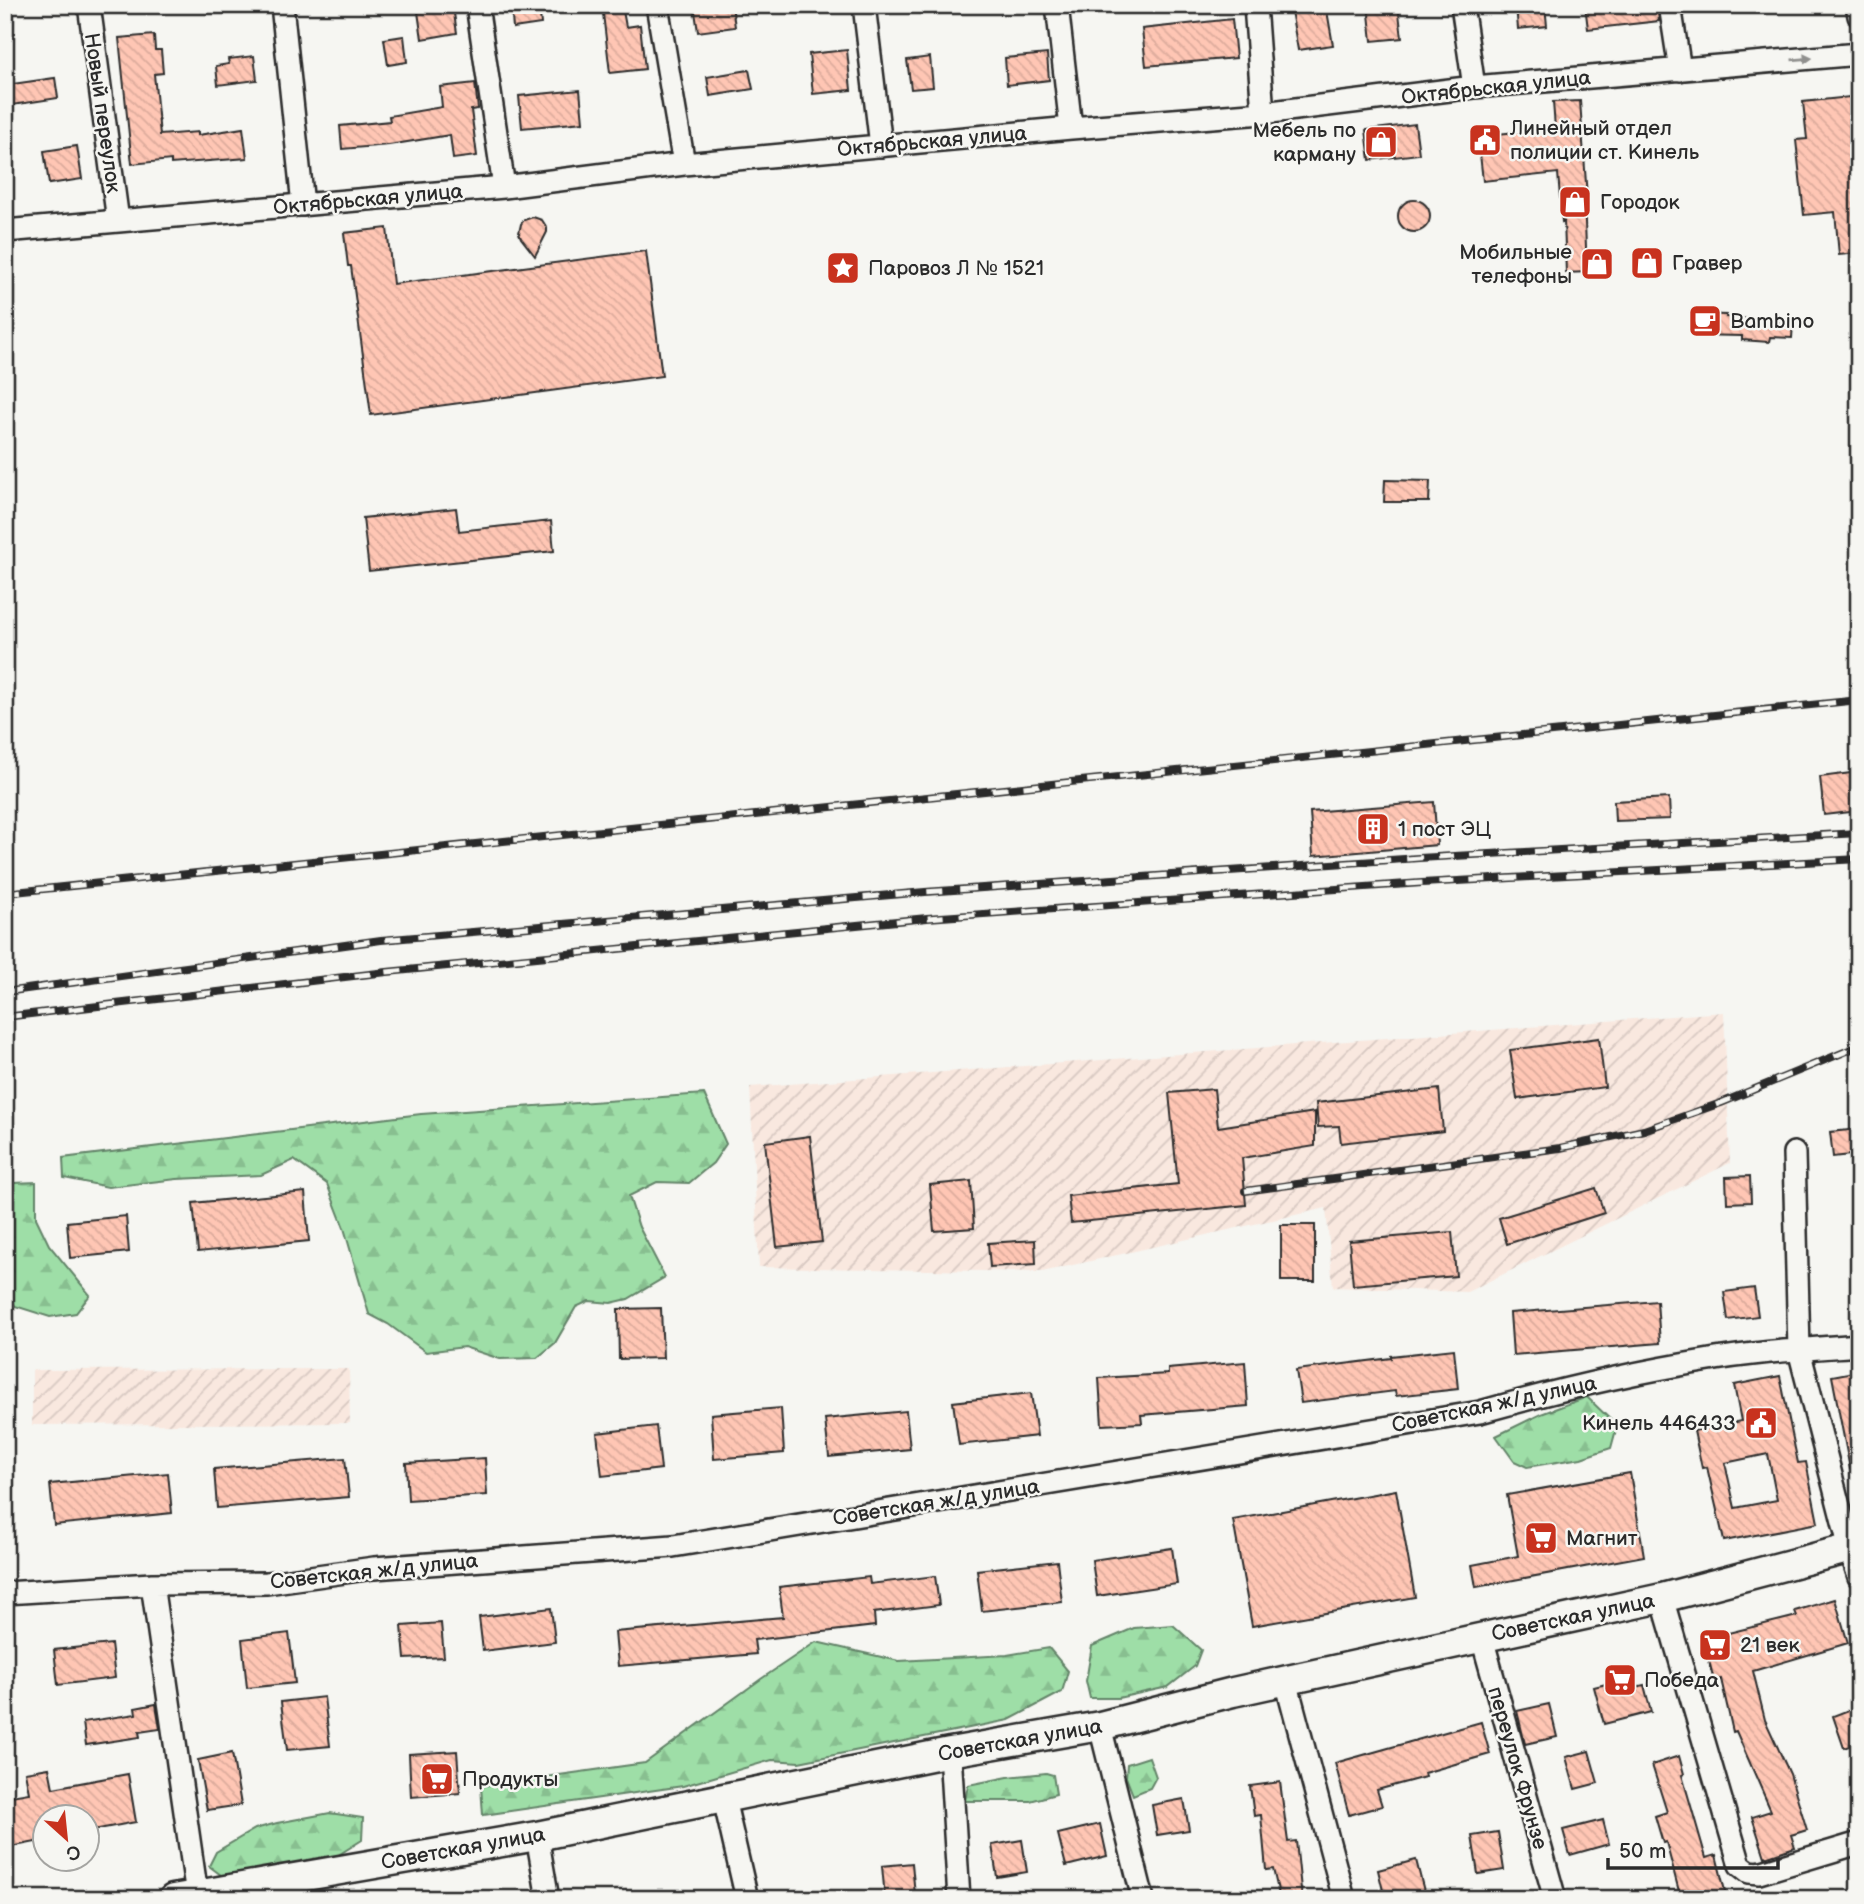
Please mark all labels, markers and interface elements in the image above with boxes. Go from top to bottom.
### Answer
street label: Новый переулок [79,31,126,195]
one-way arrow [1791,53,1813,64]
street label: Октябрьская улица [1400,65,1593,110]
place label: Линейный отдел полиции ст. Кинель [1509,116,1700,165]
place label: Мебель по карману [1252,118,1356,167]
street label: Октябрьская улица [836,121,1029,162]
public building icon: Линейный отдел полиции ст. Кинель [1466,121,1504,159]
shop icon: Мебель по карману [1362,123,1400,161]
street label: Октябрьская улица [272,179,465,220]
shop icon: Городок [1556,183,1594,221]
place label: Городок [1600,190,1680,215]
place label: Мобильные телефоны [1459,240,1572,289]
shop icon: Гравер [1628,244,1666,282]
shop icon: Мобильные телефоны [1578,245,1616,283]
place icon: Паровоз Л № 1521 [824,249,862,287]
place label: Гравер [1672,251,1743,276]
place label: Паровоз Л № 1521 [868,256,1044,281]
cafe icon: Bambino [1686,302,1724,340]
place label: Bambino [1730,309,1814,334]
building icon: 1 пост ЭЦ [1354,810,1392,848]
place label: 1 пост ЭЦ [1398,817,1491,842]
street label: Советская ж/д улица [1389,1370,1599,1438]
public building icon: Кинель 446433 [1742,1404,1780,1442]
place label: Кинель 446433 [1582,1411,1736,1436]
street label: Советская ж/д улица [831,1474,1042,1531]
supermarket icon: Магнит [1522,1519,1560,1557]
place label: Магнит [1566,1526,1638,1551]
street label: Советская ж/д улица [269,1548,480,1595]
street label: Советская улица [1489,1588,1658,1647]
supermarket icon: 21 век [1696,1626,1734,1664]
place label: 21 век [1740,1633,1800,1658]
supermarket icon: Победа [1601,1661,1639,1699]
place label: Победа [1644,1668,1720,1693]
street label: переулок Фрунзе [1482,1684,1553,1853]
street label: Советская улица [936,1714,1105,1767]
supermarket icon: Продукты [418,1760,456,1798]
place label: Продукты [462,1767,558,1792]
north arrow [32,1802,102,1872]
street label: Советская улица [379,1822,548,1875]
scale bar [1608,1827,1778,1871]
text: С [62,1839,84,1865]
text: 50 m [1619,1839,1666,1864]

